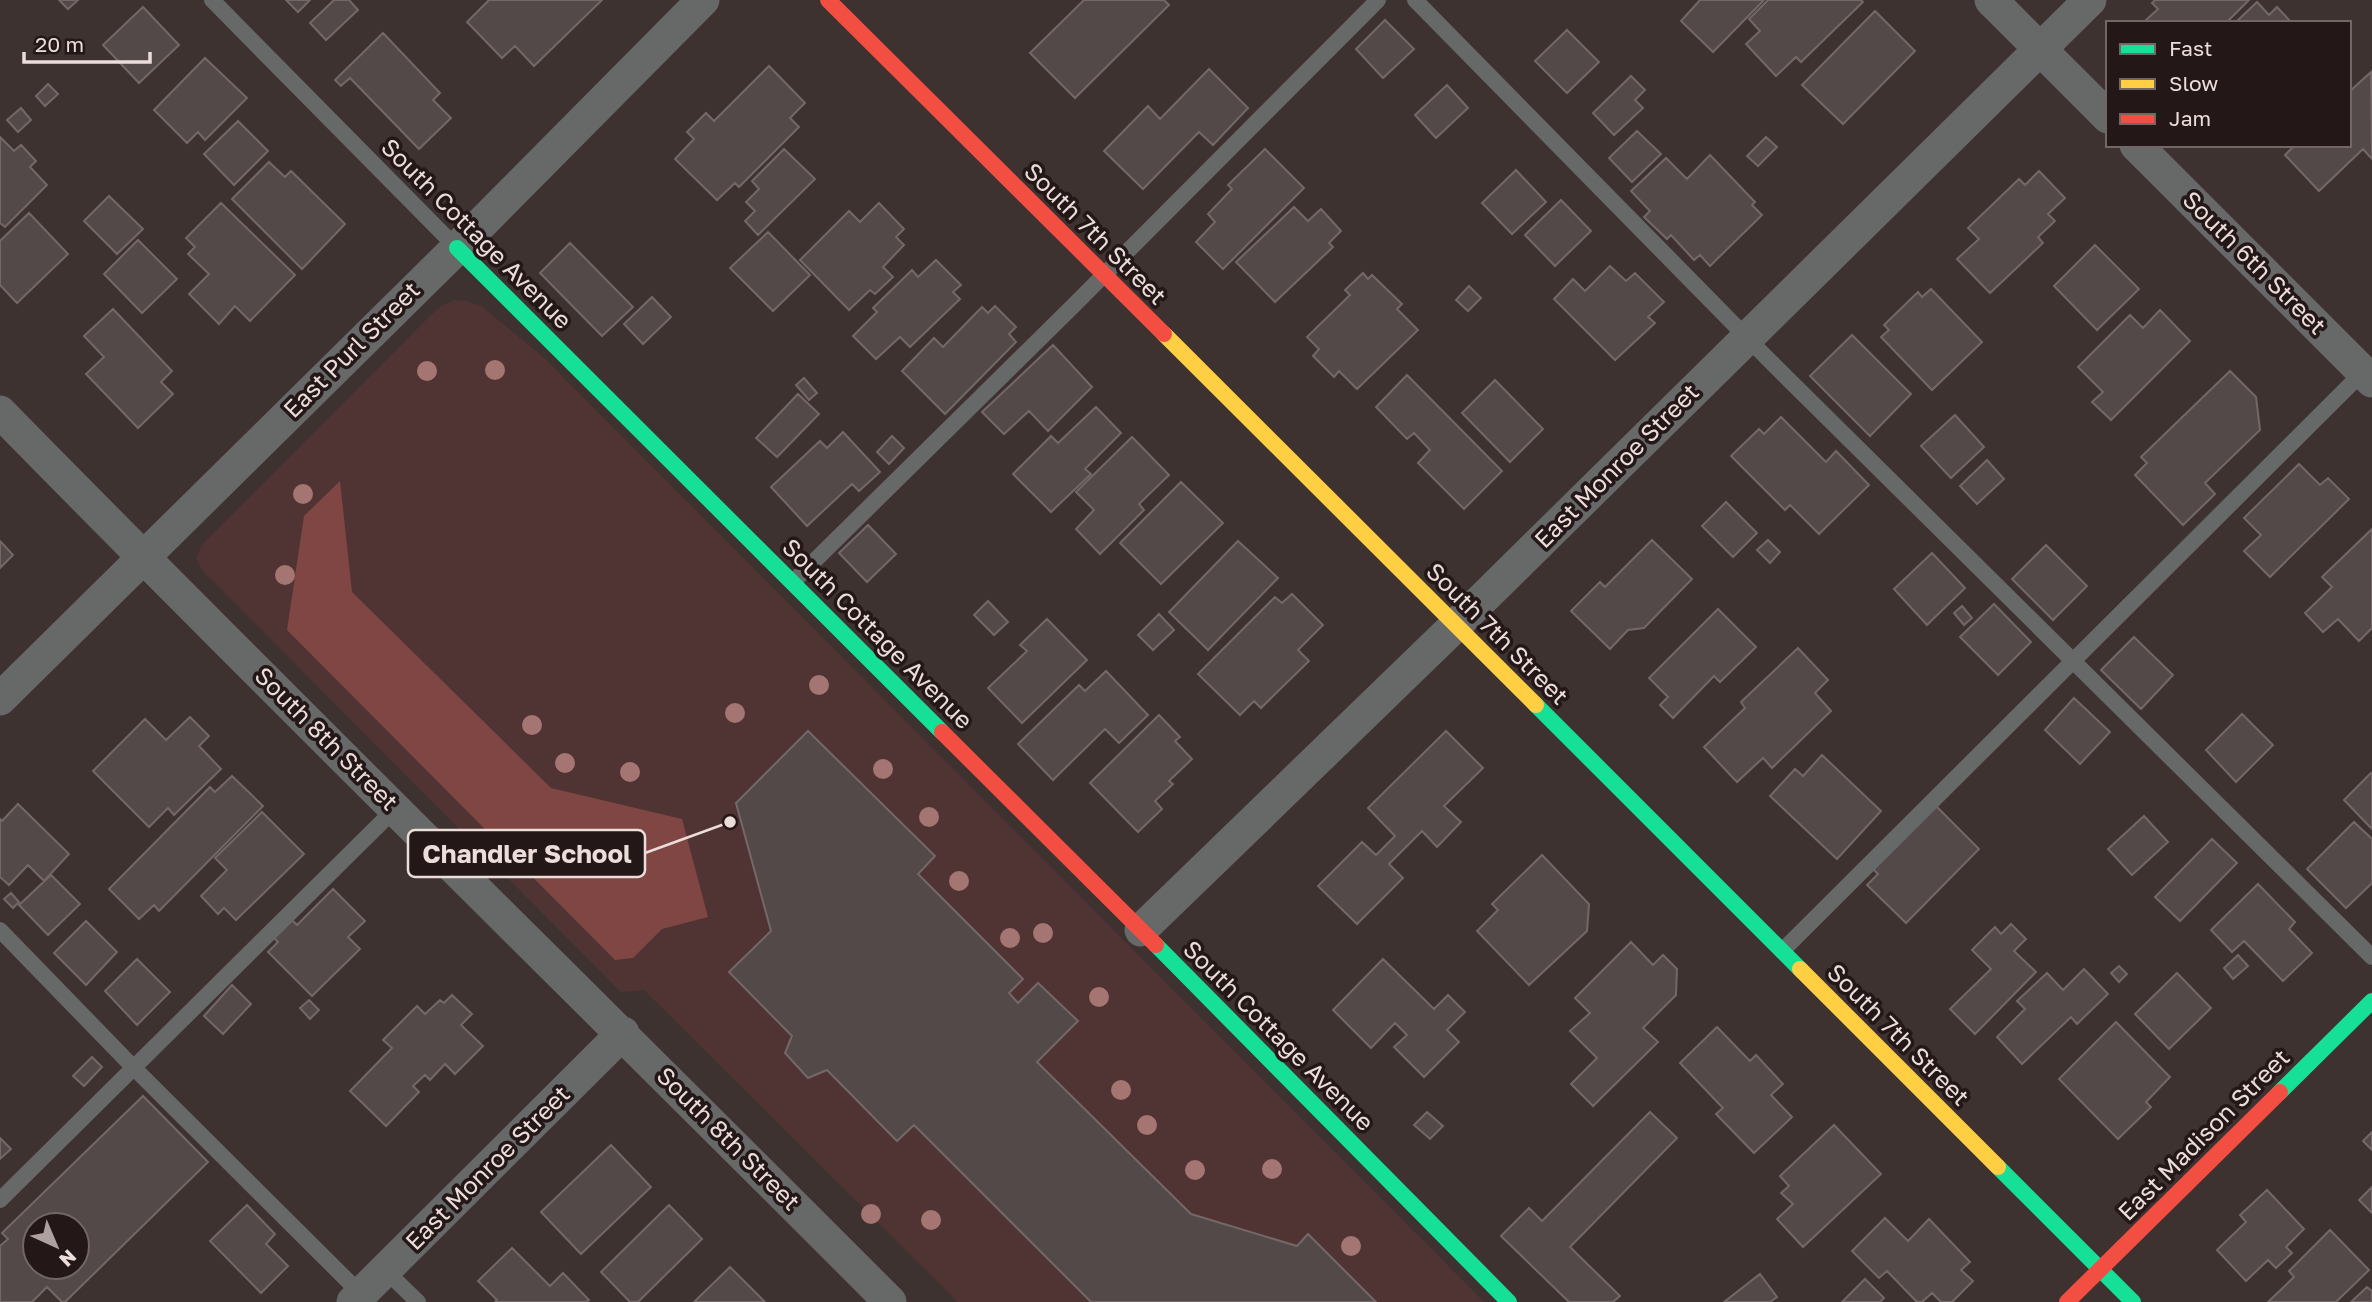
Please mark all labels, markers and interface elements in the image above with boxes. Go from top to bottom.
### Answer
scale bar [24,21,150,65]
legend [2106,21,2351,147]
text: 20 m [35,31,84,57]
text: Fast [2169,35,2212,61]
text: Slow [2169,70,2218,96]
text: Jam [2169,105,2211,131]
street label: South Cottage Avenue [376,132,578,334]
street label: South 7th Street [1019,156,1173,310]
street label: South 6th Street [2177,184,2333,340]
street label: East Purl Street [277,275,425,423]
street label: East Monroe Street [1528,377,1704,553]
street label: South Cottage Avenue [777,532,979,734]
street label: South 7th Street [1421,556,1575,710]
street label: South 8th Street [249,660,405,816]
callout: Chandler School [408,830,645,877]
text: Chandler School [422,838,632,869]
street label: South Cottage Avenue [1178,934,1380,1136]
street label: South 7th Street [1822,957,1976,1111]
street label: East Madison Street [2111,1042,2295,1226]
street label: South 8th Street [651,1060,807,1216]
street label: East Monroe Street [399,1079,575,1255]
north arrow [21,1211,91,1281]
text: N [55,1245,81,1272]

